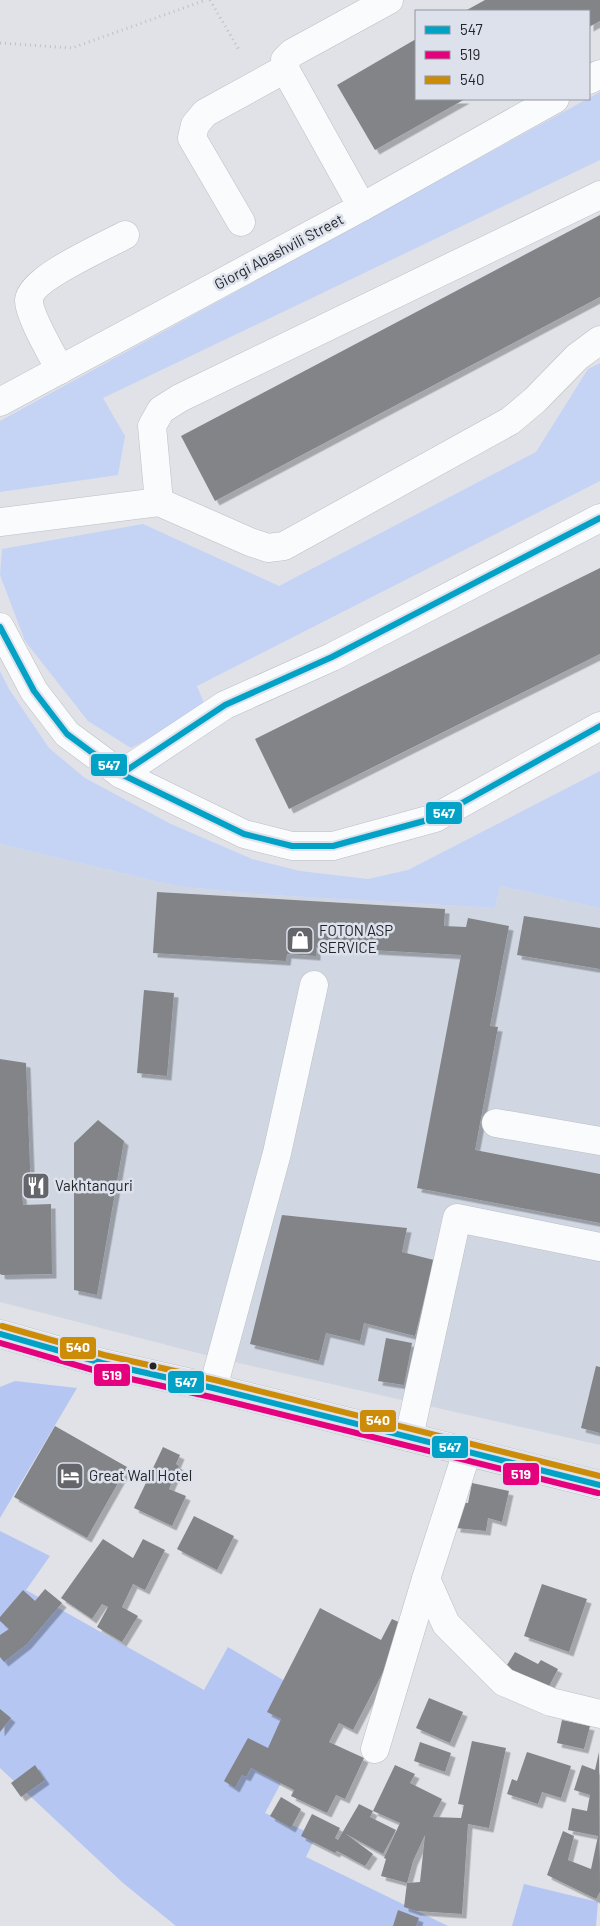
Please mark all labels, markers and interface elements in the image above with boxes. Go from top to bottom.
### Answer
legend [415,10,590,100]
text: 547 [460,20,483,38]
text: 519 [460,45,480,63]
text: 540 [460,70,484,88]
street label: Giorgi Abashvili Street [211,209,346,293]
line badge: 547 [90,753,128,777]
text: 547 [98,756,120,773]
line badge: 547 [425,801,463,825]
text: 547 [433,804,455,821]
place label: FOTON ASP SERVICE [319,921,393,956]
shop icon: FOTON ASP SERVICE [285,925,315,955]
restaurant icon: Vakhtanguri [21,1171,51,1201]
place label: Vakhtanguri [55,1176,133,1194]
line badge: 540 [59,1336,97,1360]
text: 540 [66,1338,90,1355]
unlabelled marker [148,1361,158,1371]
line badge: 519 [93,1363,131,1387]
text: 519 [102,1366,122,1383]
line badge: 547 [167,1370,205,1394]
text: 547 [175,1373,197,1390]
line badge: 540 [359,1409,397,1433]
text: 540 [366,1411,390,1428]
line badge: 547 [431,1435,469,1459]
text: 547 [439,1438,461,1455]
hotel icon: Great Wall Hotel [55,1461,85,1491]
line badge: 519 [502,1462,540,1486]
text: 519 [511,1465,531,1482]
place label: Great Wall Hotel [89,1466,192,1484]

